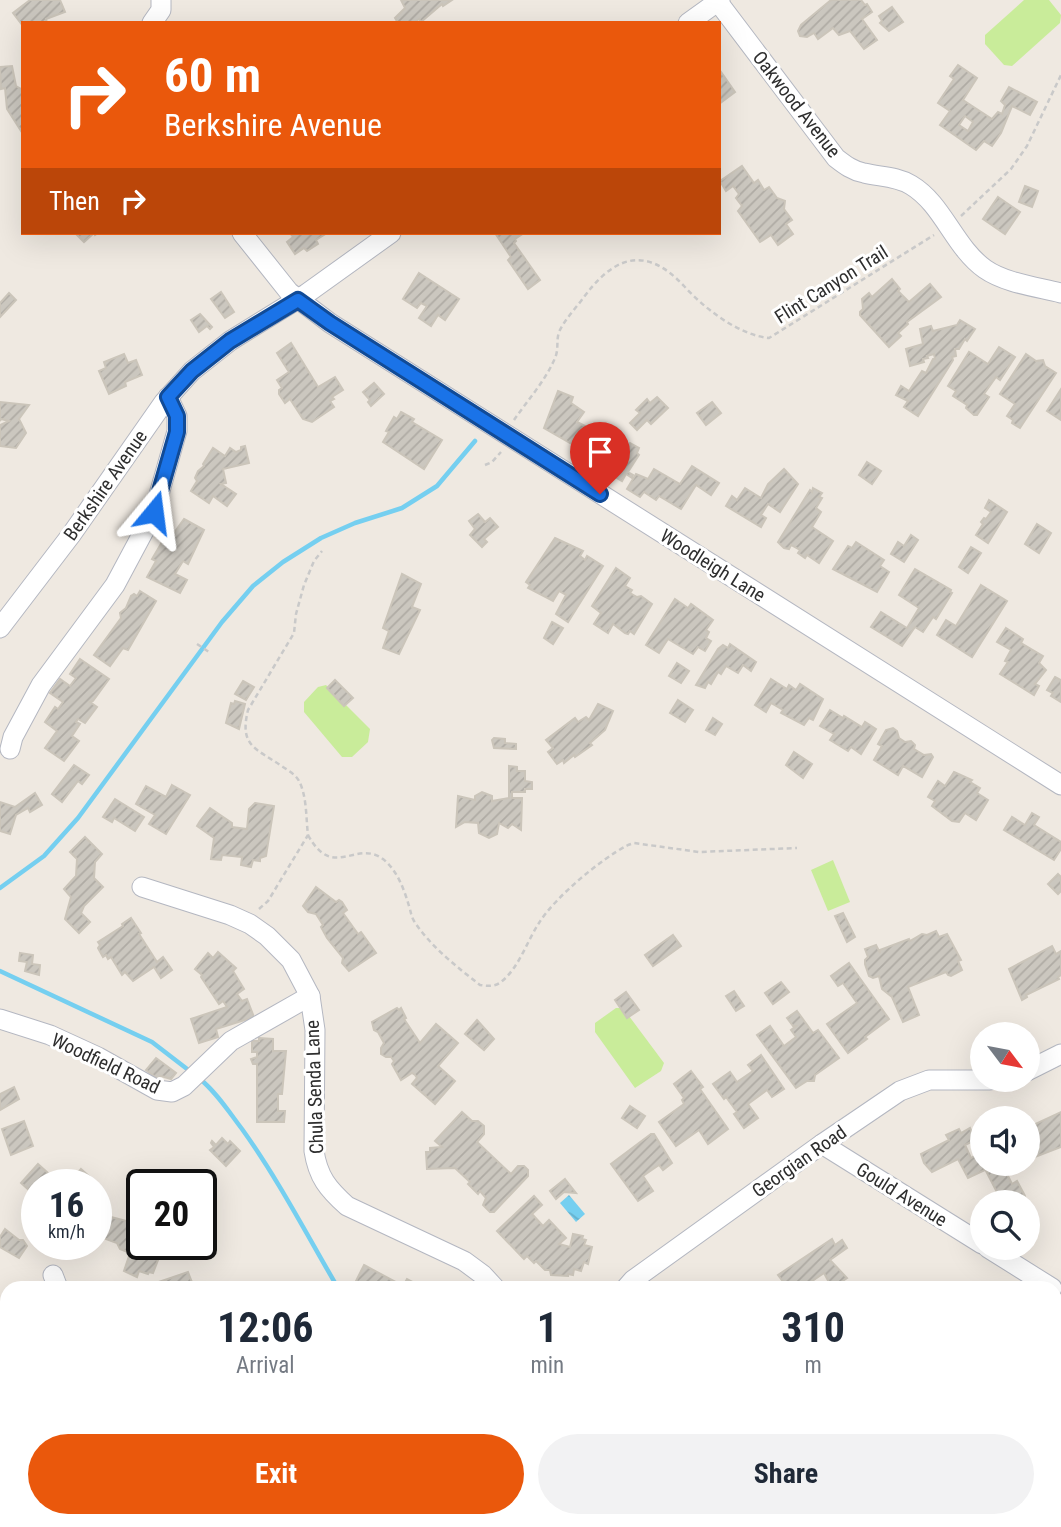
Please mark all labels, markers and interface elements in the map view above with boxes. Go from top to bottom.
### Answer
street label: Oakwood Avenue [748,46,845,162]
text: 60 m [164,47,261,104]
icon: right [49,49,140,140]
text: Berkshire Avenue [164,106,382,144]
icon: right [114,182,152,220]
text: Then [49,186,100,216]
street label: Flint Canyon Trail [770,240,892,328]
pin [570,422,630,494]
street label: Berkshire Avenue [59,426,152,545]
icon: arrive [581,433,619,471]
position arrow [117,475,191,549]
street label: Woodleigh Lane [656,524,770,607]
street label: Chula Senda Lane [301,1020,328,1154]
north arrow [970,1022,1040,1092]
map controls [970,1022,1040,1260]
street label: Woodfield Road [48,1028,164,1099]
button: sound [970,1106,1040,1176]
street label: Georgian Road [748,1120,851,1202]
street label: Gould Avenue [852,1157,951,1231]
speed limit sign: 20 [126,1169,217,1260]
text: 16 [49,1185,84,1226]
button: search [970,1190,1040,1260]
text: km/h [48,1221,85,1242]
text: 12:06 [217,1303,313,1352]
text: 1 [537,1303,558,1352]
text: 310 [781,1303,845,1352]
text: Arrival [236,1352,294,1379]
text: min [530,1352,564,1379]
text: m [804,1352,822,1379]
button: Exit [28,1434,524,1514]
button: Share [538,1434,1034,1514]

